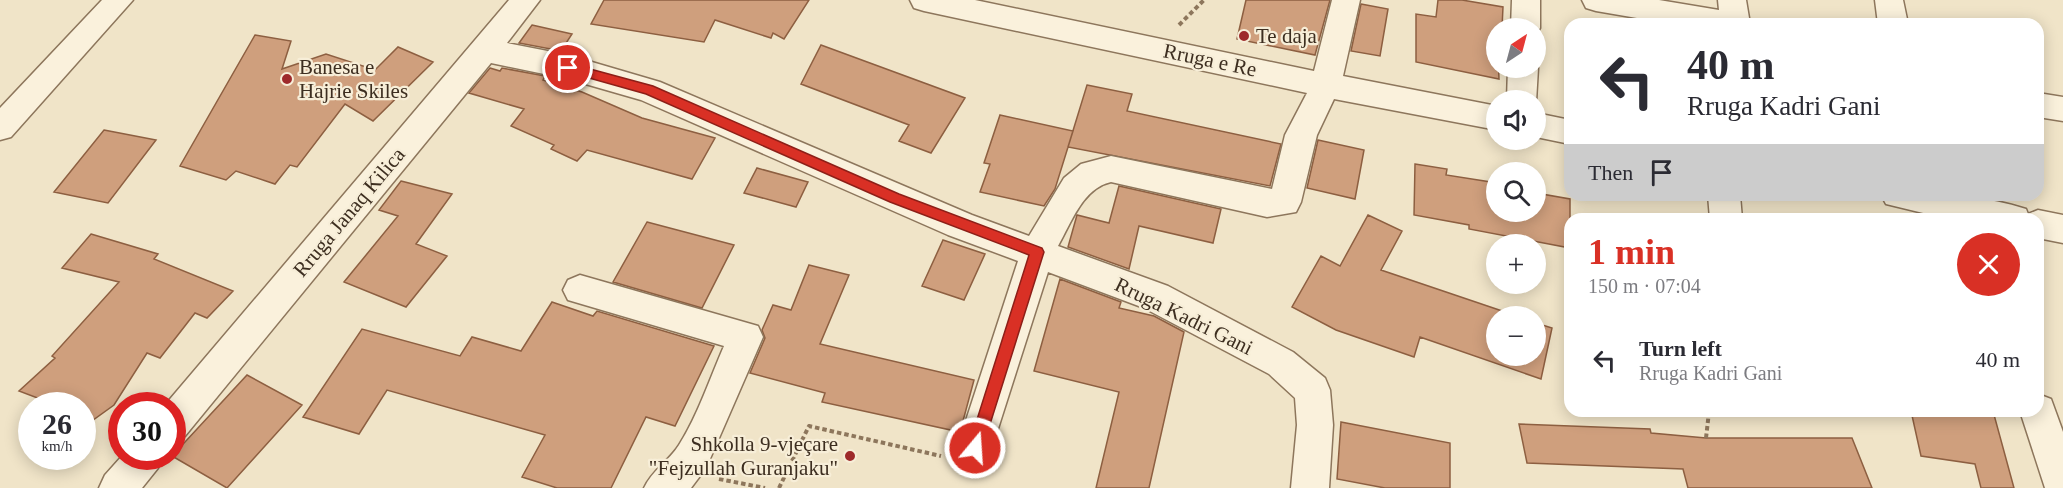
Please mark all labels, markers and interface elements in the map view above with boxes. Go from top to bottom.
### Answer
north arrow [1486,18,1546,78]
map controls [1486,18,1546,366]
place label: Te daja [1256,24,1318,48]
marker: Te daja [1237,29,1251,43]
street label: Rruga e Re [1161,38,1259,82]
pin [542,42,593,93]
icon: left [1588,42,1666,120]
text: 40 m [1687,42,1775,88]
icon: arrive [551,51,584,84]
place label: Banesa e Hajrie Skiles [299,55,408,103]
marker: Banesa e Hajrie Skiles [280,72,294,86]
button: sound [1486,90,1546,150]
text: Rruga Kadri Gani [1687,91,1880,121]
street label: Rruga Janaq Kilica [288,142,410,281]
icon: arrive [1645,156,1678,189]
text: Then [1588,160,1633,185]
button: search [1486,162,1546,222]
text: 1 min [1588,232,1675,272]
button: close [1957,233,2020,296]
button: + [1486,234,1546,294]
street label: Rruga Kadri Gani [1111,272,1257,360]
text: 150 m · 07:04 [1588,275,1701,297]
button: − [1486,306,1546,366]
text: Turn left [1639,336,1722,361]
icon: left [1588,344,1621,377]
text: 40 m [1975,347,2020,372]
text: Rruga Kadri Gani [1639,362,1782,384]
speed limit sign: 30 [108,392,186,470]
text: 26 [42,407,72,440]
position arrow [943,416,1007,480]
place label: Shkolla 9-vjeçare "Fejzullah Guranjaku" [649,432,838,480]
text: km/h [42,438,72,454]
marker: Shkolla 9-vjeçare "Fejzullah Guranjaku" [843,449,857,463]

